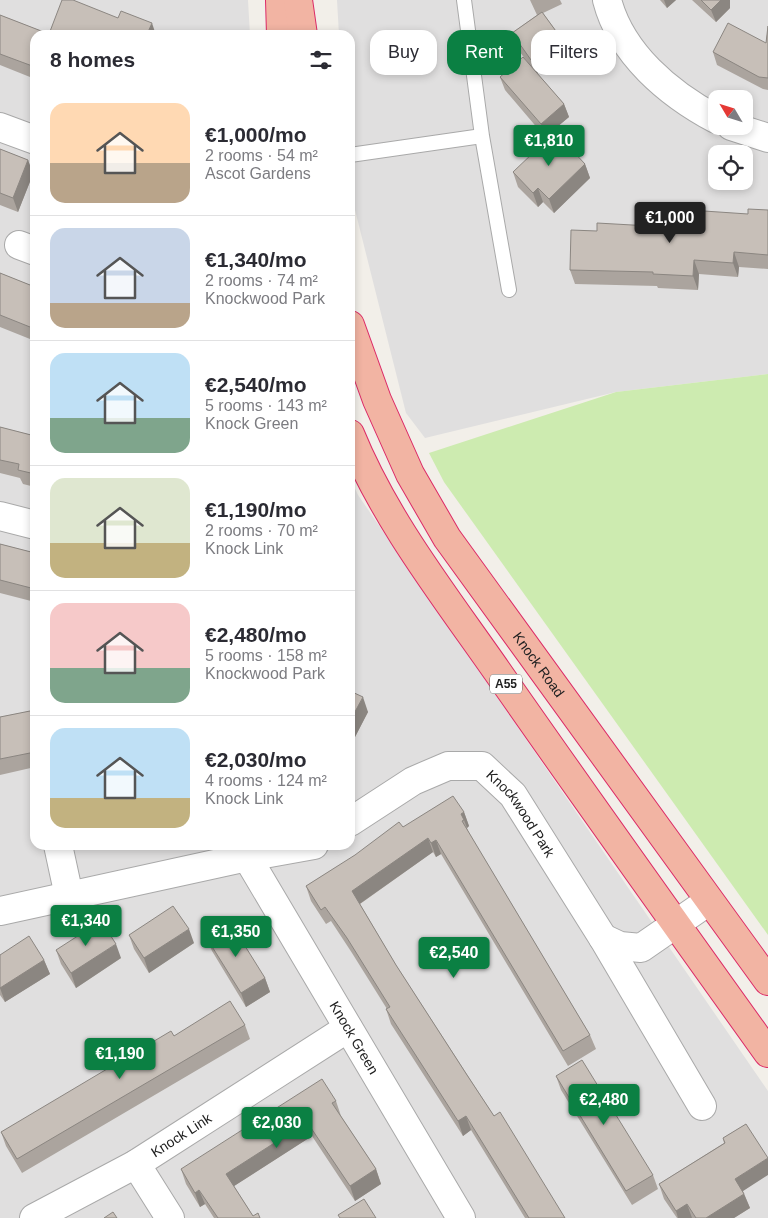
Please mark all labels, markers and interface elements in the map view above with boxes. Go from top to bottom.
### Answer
chip: Buy [370,30,437,75]
chip: Rent [447,30,521,75]
chip: Filters [531,30,616,75]
icon: filters [307,46,335,74]
text: 8 homes [50,48,135,71]
north arrow [708,90,752,135]
map controls [708,90,753,190]
icon: home [90,123,150,183]
text: €1,000/mo [205,123,307,146]
pin: €1,810 [508,124,590,167]
text: €1,810 [525,132,573,149]
button: locate [708,145,753,190]
text: 2 rooms · 54 m² [205,147,318,164]
text: Ascot Gardens [205,165,311,182]
pin: €1,000 [629,202,711,244]
text: €1,000 [646,209,694,226]
icon: home [90,248,150,308]
text: €1,340/mo [205,248,307,271]
text: 2 rooms · 74 m² [205,272,318,289]
text: Knockwood Park [205,290,325,307]
icon: home [90,373,150,433]
text: €2,540/mo [205,373,307,396]
text: 5 rooms · 143 m² [205,397,327,414]
text: Knock Green [205,415,298,432]
icon: home [90,498,150,558]
text: €1,190/mo [205,498,307,521]
text: 2 rooms · 70 m² [205,522,318,539]
text: Knock Link [205,540,283,557]
icon: home [90,623,150,683]
text: €2,480/mo [205,623,307,646]
street label: Knock Road [510,629,568,700]
text: 5 rooms · 158 m² [205,647,327,664]
text: Knockwood Park [205,665,325,682]
road number: A55 [490,674,522,694]
icon: home [90,748,150,808]
text: €2,030/mo [205,748,307,771]
street label: Knockwood Park [483,766,559,861]
text: 4 rooms · 124 m² [205,772,327,789]
text: Knock Link [205,790,283,807]
pin: €1,340 [45,904,127,947]
text: €1,340 [62,912,110,929]
pin: €1,350 [195,916,277,958]
text: €1,350 [212,923,260,940]
pin: €2,540 [413,936,495,979]
text: €2,540 [430,944,478,961]
street label: Knock Green [326,998,382,1077]
pin: €1,190 [79,1038,161,1080]
text: €1,190 [96,1045,144,1062]
pin: €2,480 [563,1084,645,1126]
text: €2,480 [580,1091,628,1108]
pin: €2,030 [236,1106,318,1149]
street label: Knock Link [148,1109,215,1160]
text: €2,030 [253,1114,301,1131]

